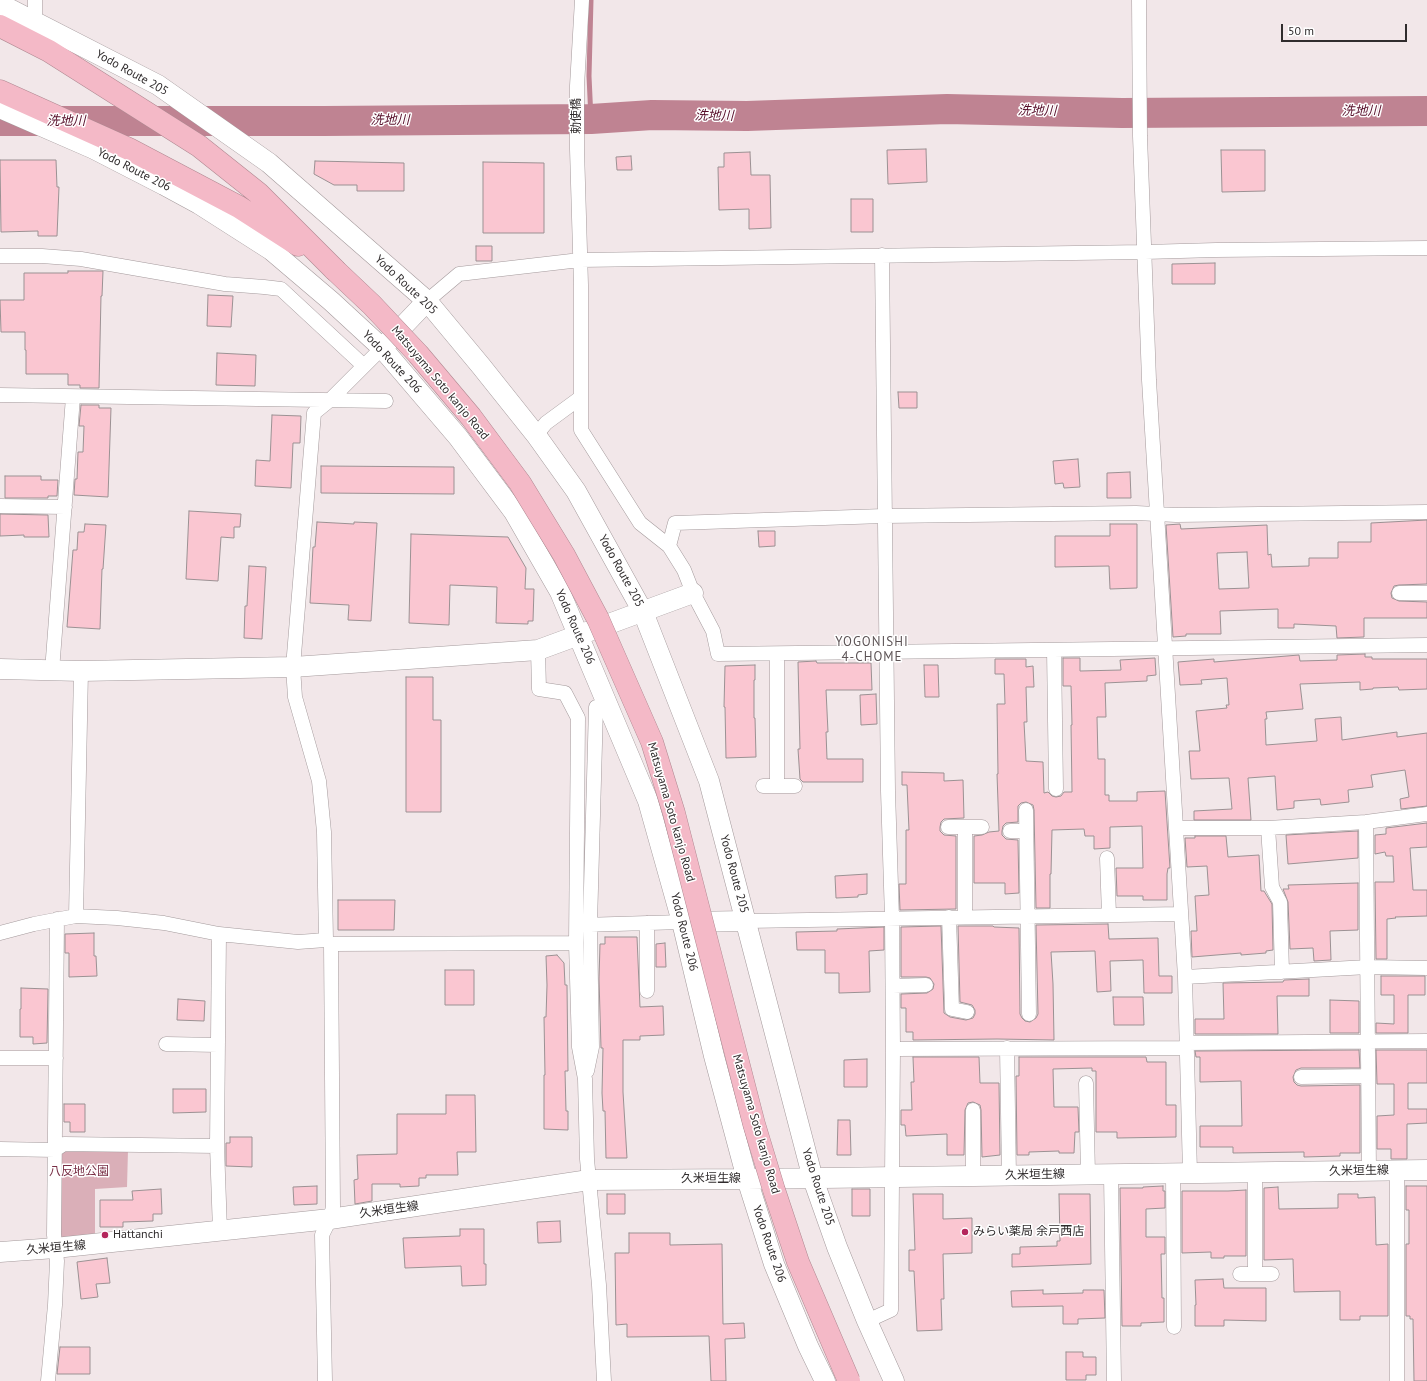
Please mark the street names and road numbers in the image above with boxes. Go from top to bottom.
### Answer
street label: Yodo Route 205 [93,47,171,99]
street label: 勅使橋 [570,98,584,134]
street label: Yodo Route 206 [95,145,173,195]
street label: Yodo Route 205 [372,252,440,318]
street label: Matsuyama Soto kanjo Road [388,323,492,443]
street label: Yodo Route 206 [359,328,425,396]
street label: Yodo Route 205 [595,532,647,610]
street label: Yodo Route 206 [552,587,598,667]
street label: Matsuyama Soto kanjo Road [644,741,698,883]
street label: Yodo Route 205 [717,833,751,915]
street label: Yodo Route 206 [667,891,701,973]
street label: Matsuyama Soto kanjo Road [729,1053,783,1195]
street label: Yodo Route 205 [799,1146,837,1228]
street label: 久米垣生線 [1329,1163,1389,1179]
street label: 久米垣生線 [1005,1167,1065,1183]
street label: 久米垣生線 [681,1172,741,1186]
street label: 久米垣生線 [358,1199,420,1221]
street label: Yodo Route 206 [749,1204,789,1284]
street label: 久米垣生線 [25,1238,87,1258]

